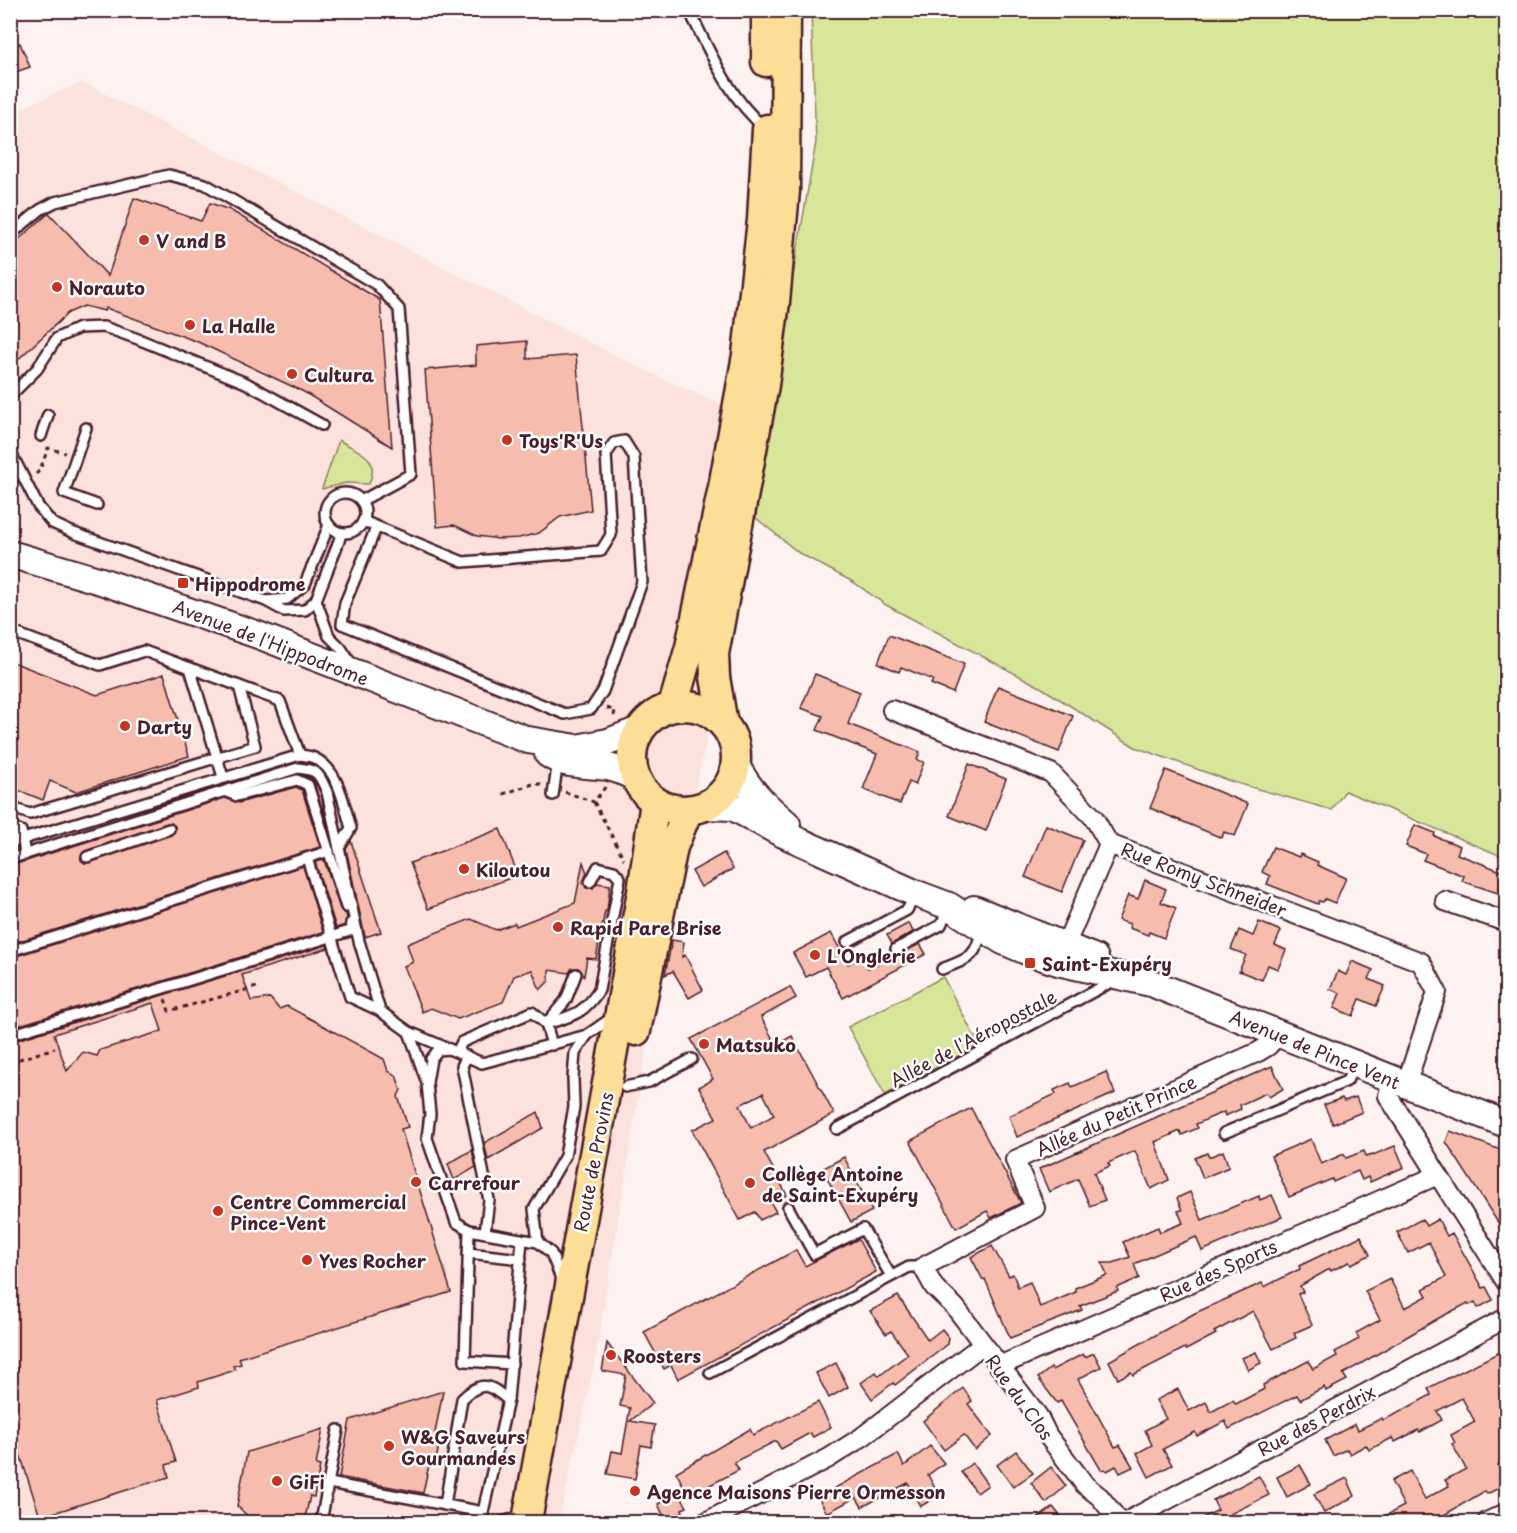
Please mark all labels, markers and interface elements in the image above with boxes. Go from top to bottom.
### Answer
place label: V and B [156,227,226,254]
marker: V and B [137,233,151,247]
place label: Norauto [69,274,145,301]
marker: Norauto [50,280,64,294]
place label: La Halle [202,312,275,339]
marker: La Halle [183,318,197,332]
place label: Cultura [304,361,375,388]
marker: Cultura [285,367,299,381]
place label: Toys'R'Us [519,427,603,454]
marker: Toys'R'Us [500,433,514,447]
place label: Hippodrome [195,570,306,597]
marker: Hippodrome [176,576,190,590]
street label: Avenue de l'Hippodrome [169,592,373,692]
place label: Darty [137,713,192,740]
marker: Darty [118,719,132,733]
street label: Rue Romy Schneider [1117,835,1291,923]
place label: Kiloutou [476,856,550,883]
marker: Kiloutou [457,862,471,876]
place label: Rapid Pare Brise [570,914,722,941]
marker: Rapid Pare Brise [551,920,565,934]
place label: L'Onglerie [827,942,916,969]
marker: L'Onglerie [808,948,822,962]
place label: Saint-Exupéry [1042,950,1172,977]
marker: Saint-Exupéry [1023,956,1037,970]
street label: Allée de l'Aéropostale [885,983,1061,1093]
street label: Avenue de Pince Vent [1226,1003,1404,1095]
place label: Matsuko [716,1031,796,1058]
marker: Matsuko [697,1037,711,1051]
street label: Allée du Petit Prince [1032,1067,1201,1162]
street label: Route de Provins [566,1090,620,1234]
place label: Collège Antoine de Saint-Exupéry [762,1160,918,1208]
place label: Carrefour [428,1169,521,1196]
marker: Carrefour [409,1175,423,1189]
marker: Collège Antoine de Saint-Exupéry [743,1176,757,1190]
place label: Centre Commercial Pince-Vent [230,1188,406,1236]
marker: Centre Commercial Pince-Vent [211,1204,225,1218]
street label: Rue des Sports [1155,1232,1281,1308]
place label: Yves Rocher [319,1247,427,1274]
marker: Yves Rocher [300,1253,314,1267]
place label: Roosters [623,1342,701,1369]
marker: Roosters [604,1348,618,1362]
street label: Rue du Clos [980,1348,1060,1446]
street label: Rue des Perdrix [1252,1378,1380,1462]
place label: W&G Saveurs Gourmandes [401,1423,525,1471]
marker: W&G Saveurs Gourmandes [382,1439,396,1453]
place label: GiFi [289,1468,325,1495]
marker: GiFi [270,1474,284,1488]
place label: Agence Maisons Pierre Ormesson [647,1478,946,1505]
marker: Agence Maisons Pierre Ormesson [628,1484,642,1498]

